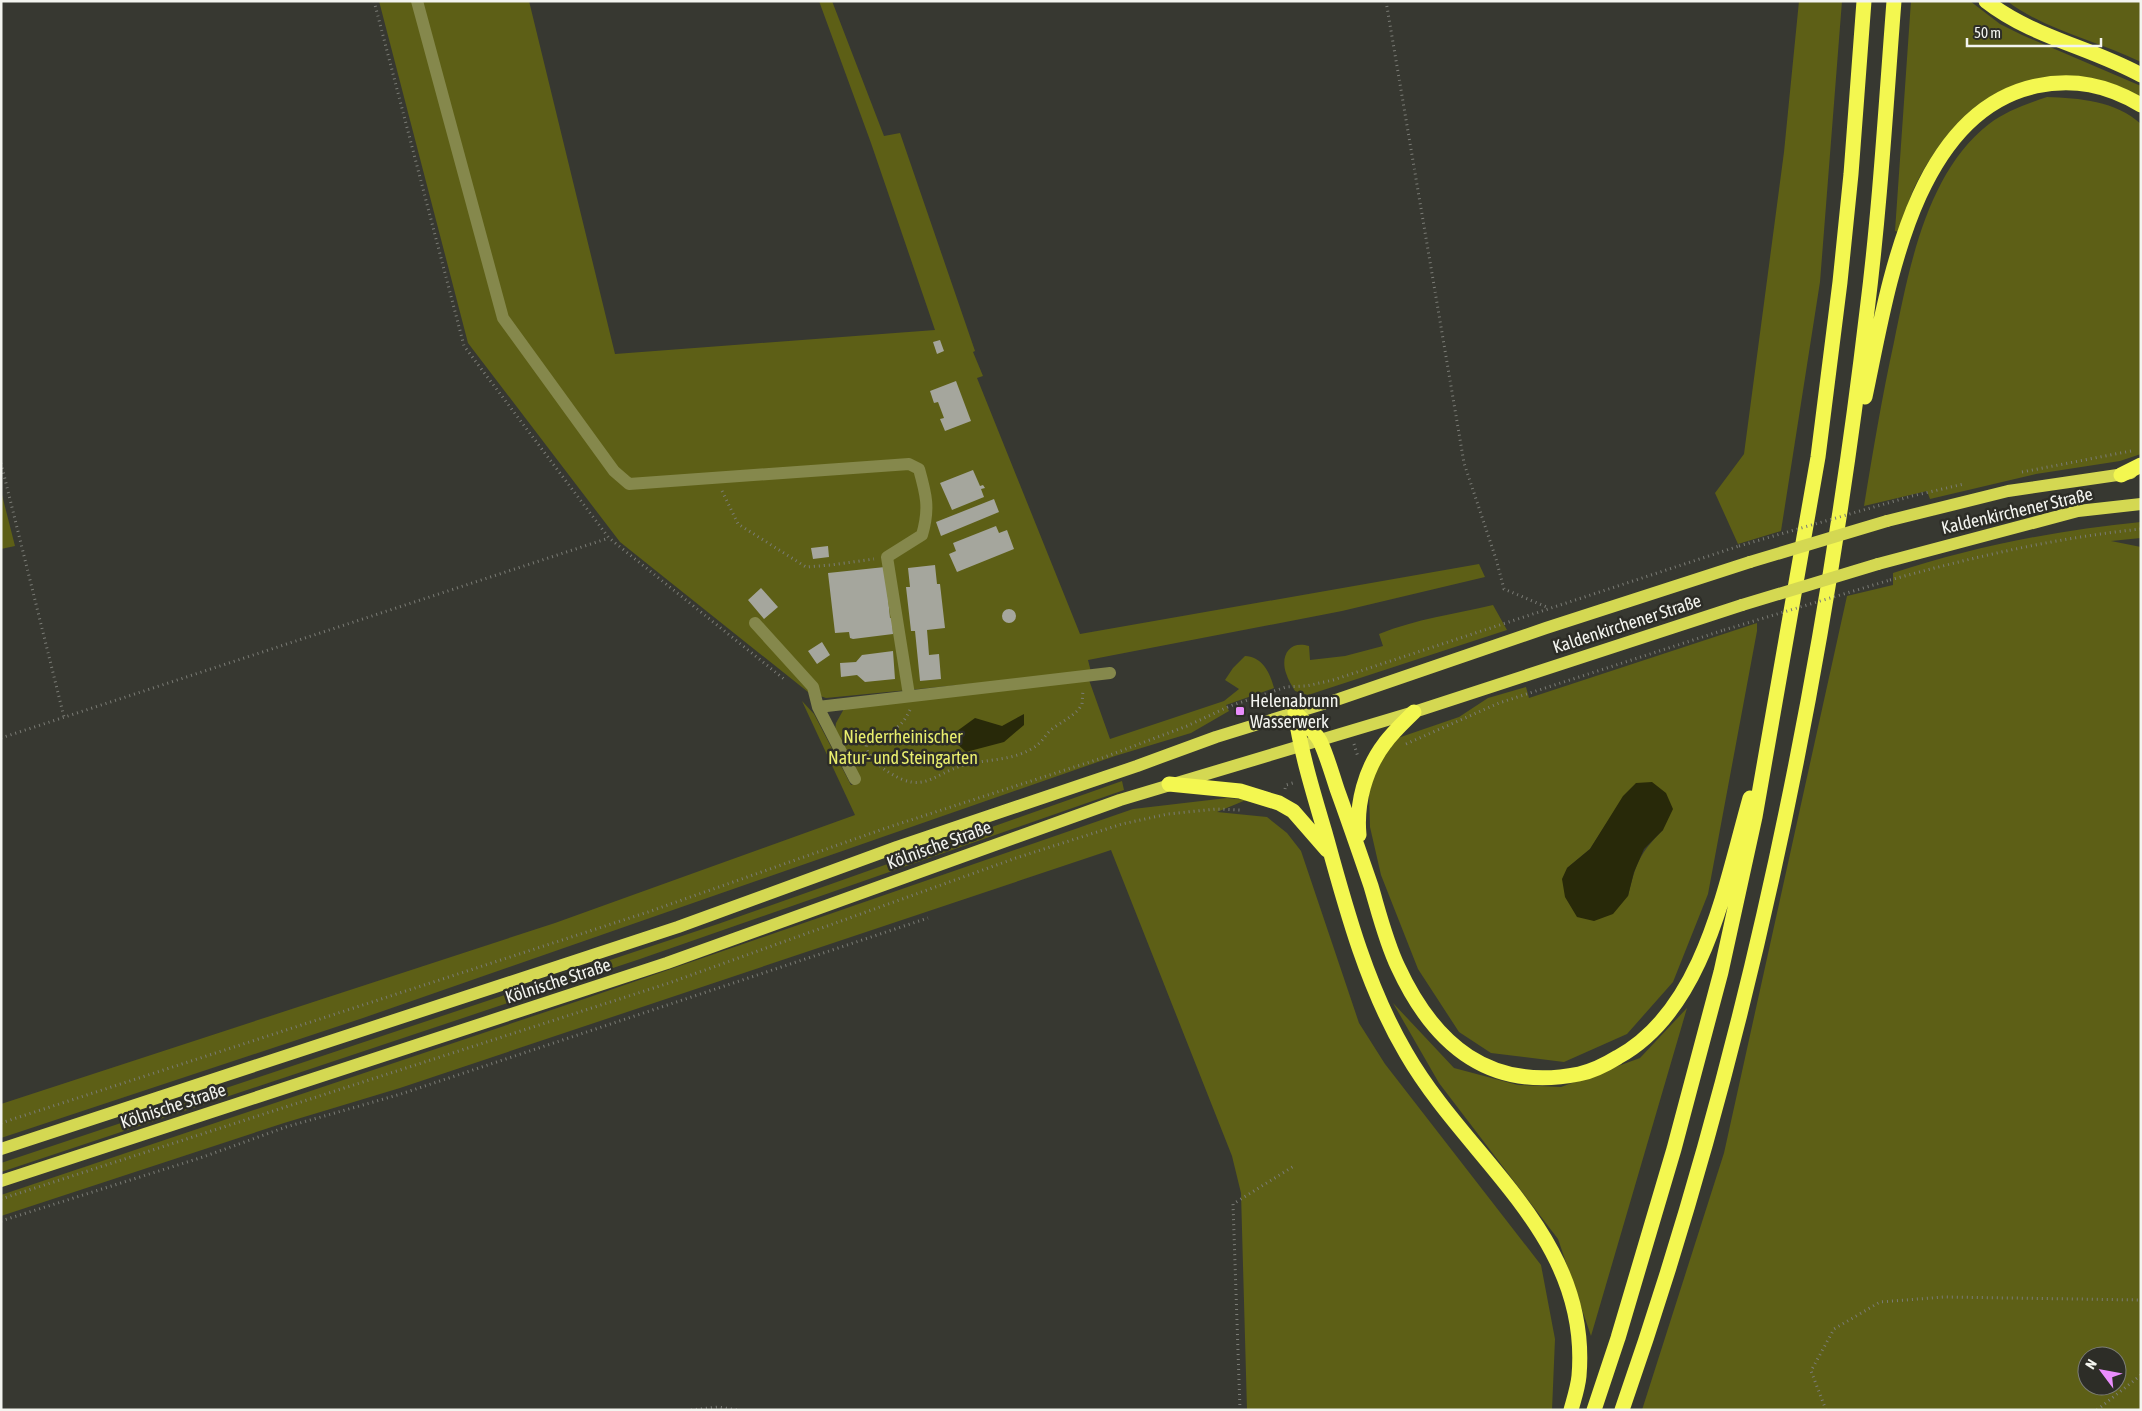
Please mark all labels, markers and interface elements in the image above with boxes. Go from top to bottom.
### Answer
scale bar [1967,15,2101,47]
text: 50 m [1974,24,2001,41]
street label: Kaldenkirchener Straße [1939,483,2095,538]
street label: Kaldenkirchener Straße [1550,590,1704,657]
place label: Helenabrunn Wasserwerk [1250,690,1339,732]
marker: Helenabrunn Wasserwerk [1234,705,1246,717]
park label: Niederrheinischer Natur- und Steingarten [828,726,978,768]
street label: Kölnische Straße [884,816,994,873]
street label: Kölnische Straße [502,954,613,1007]
street label: Kölnische Straße [117,1079,228,1132]
north arrow [2077,1346,2127,1396]
text: N [2082,1356,2100,1372]

